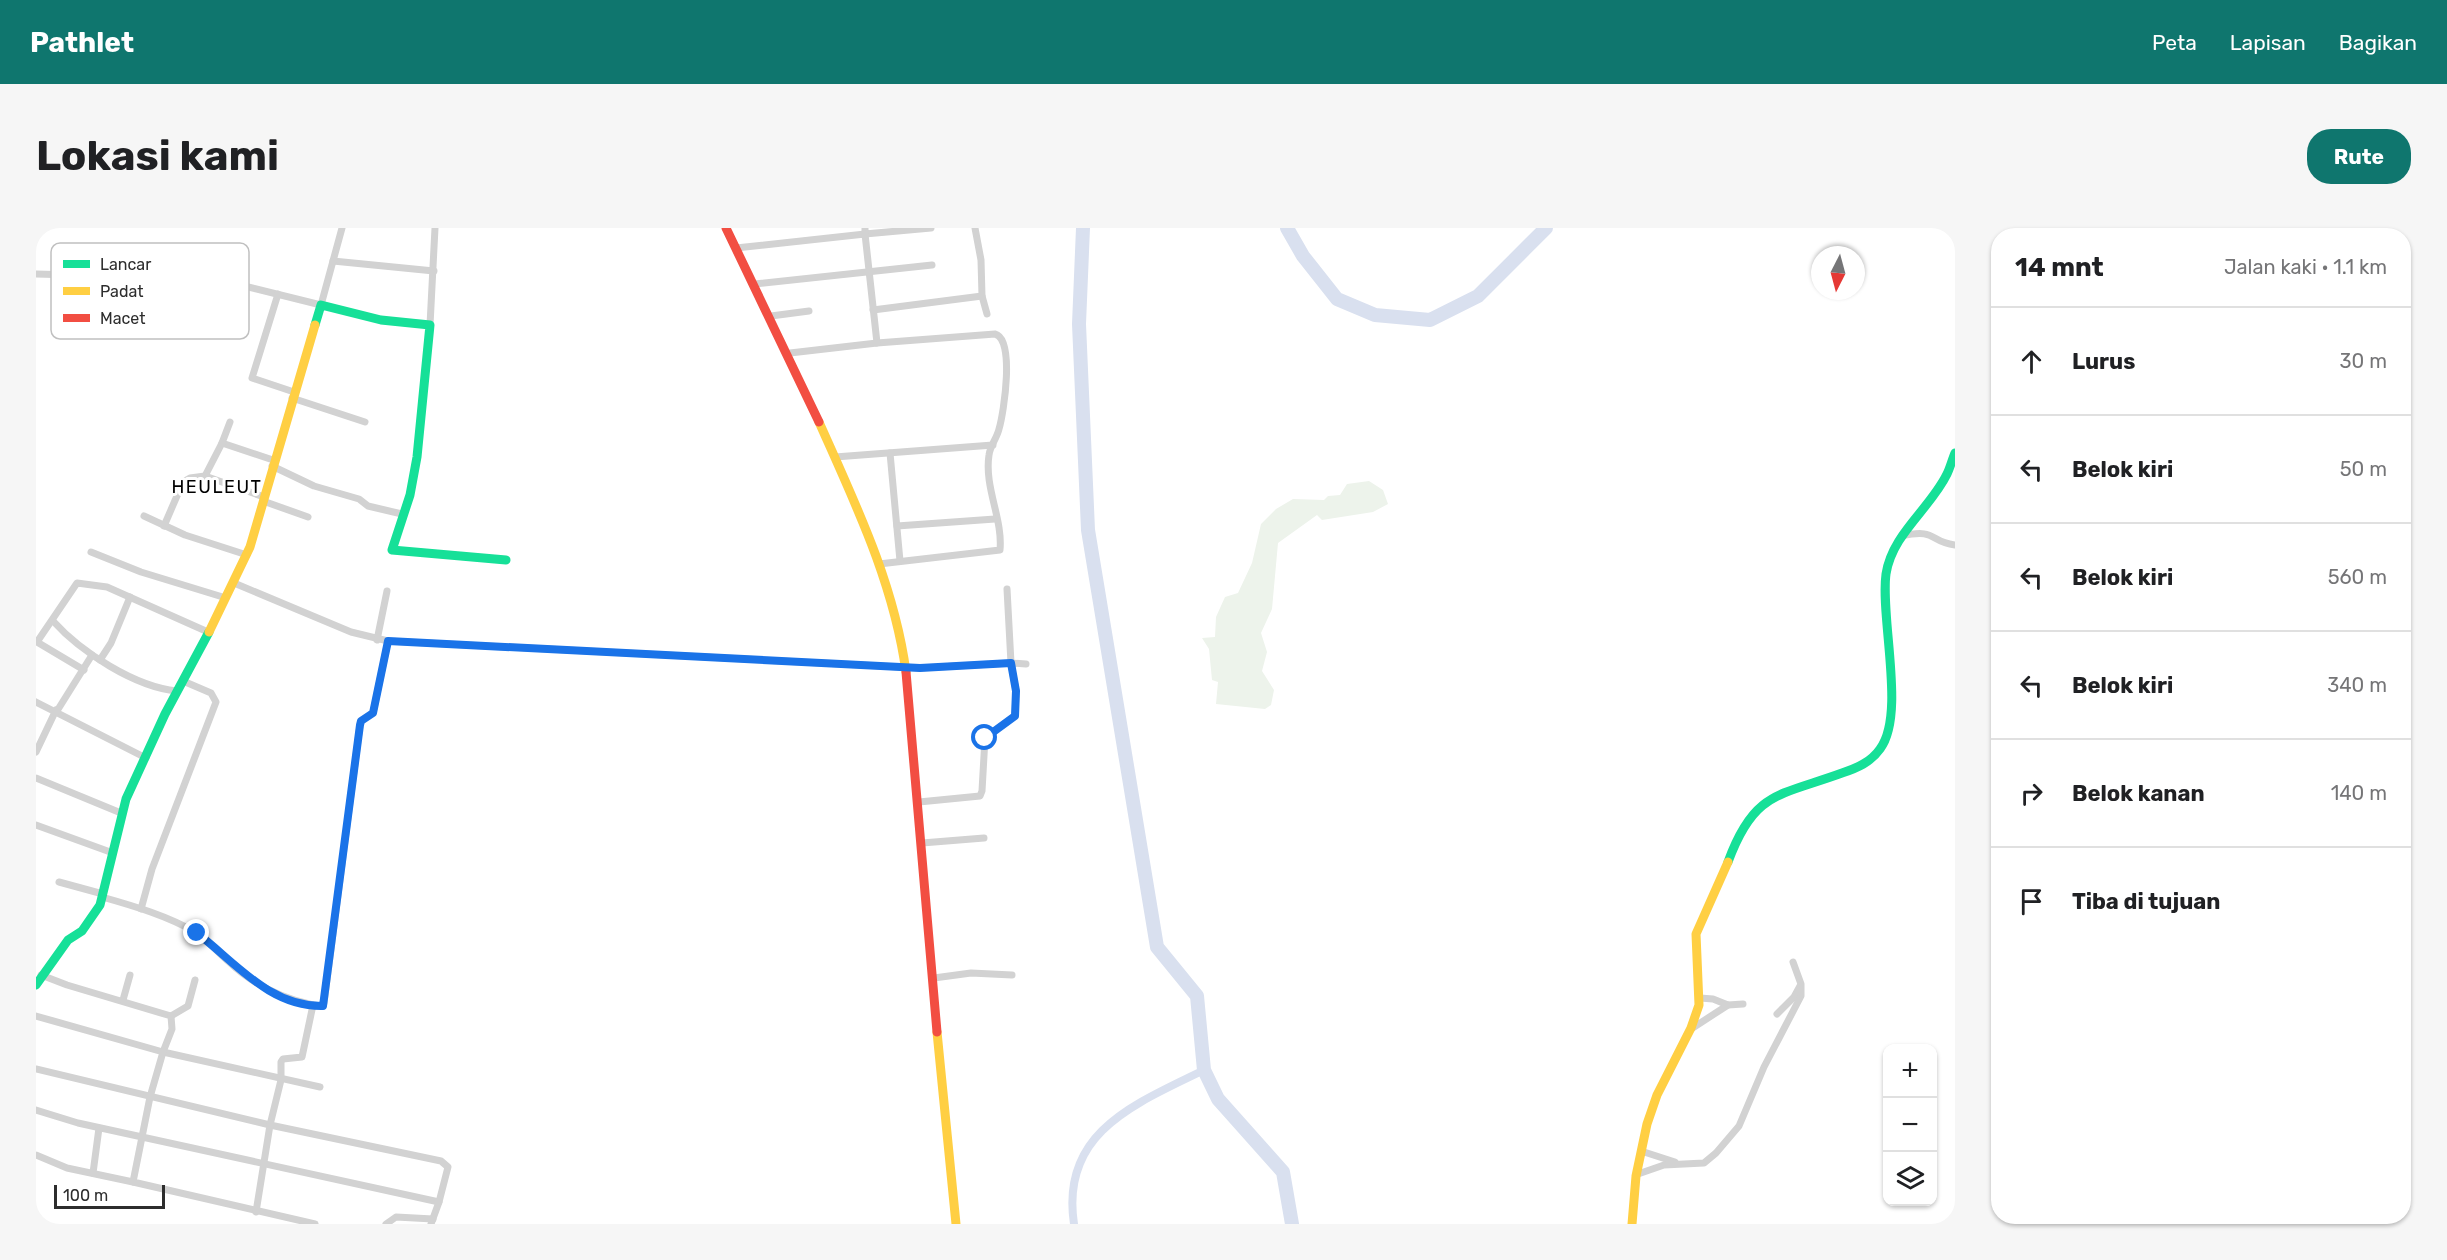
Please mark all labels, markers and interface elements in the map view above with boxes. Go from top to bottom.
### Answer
text: Pathlet [30,26,134,59]
text: Peta [2152,30,2197,55]
text: Lapisan [2230,30,2306,55]
text: Bagikan [2339,30,2417,55]
button: Rute [2307,129,2411,184]
text: Lokasi kami [36,131,279,181]
legend [51,243,249,339]
north arrow [1811,246,1865,300]
text: 14 mnt [2015,252,2104,283]
text: Lancar [100,255,151,274]
text: Jalan kaki · 1.1 km [2224,255,2387,279]
text: Padat [100,282,143,301]
text: Macet [100,309,146,328]
icon: ahead [2015,345,2048,378]
text: Lurus [2072,348,2135,375]
text: 30 m [2340,349,2387,373]
icon: left [2015,453,2048,486]
text: Belok kiri [2072,456,2173,483]
text: 50 m [2340,457,2387,481]
district label: HEULEUT [172,476,262,498]
icon: left [2015,561,2048,594]
text: Belok kiri [2072,564,2173,591]
text: 560 m [2328,565,2387,589]
icon: left [2015,669,2048,702]
text: Belok kiri [2072,672,2173,699]
text: 340 m [2327,673,2387,697]
route start [971,724,997,750]
icon: right [2015,777,2048,810]
text: Belok kanan [2072,780,2205,807]
text: 140 m [2331,781,2387,805]
icon: arrive [2015,885,2048,918]
text: Tiba di tujuan [2072,888,2220,915]
route end [183,919,209,945]
map controls [1883,1044,1937,1206]
button: + [1883,1044,1937,1098]
button: − [1883,1098,1937,1152]
button: layers [1883,1152,1937,1206]
scale bar [54,1182,165,1210]
text: 100 m [63,1186,108,1205]

